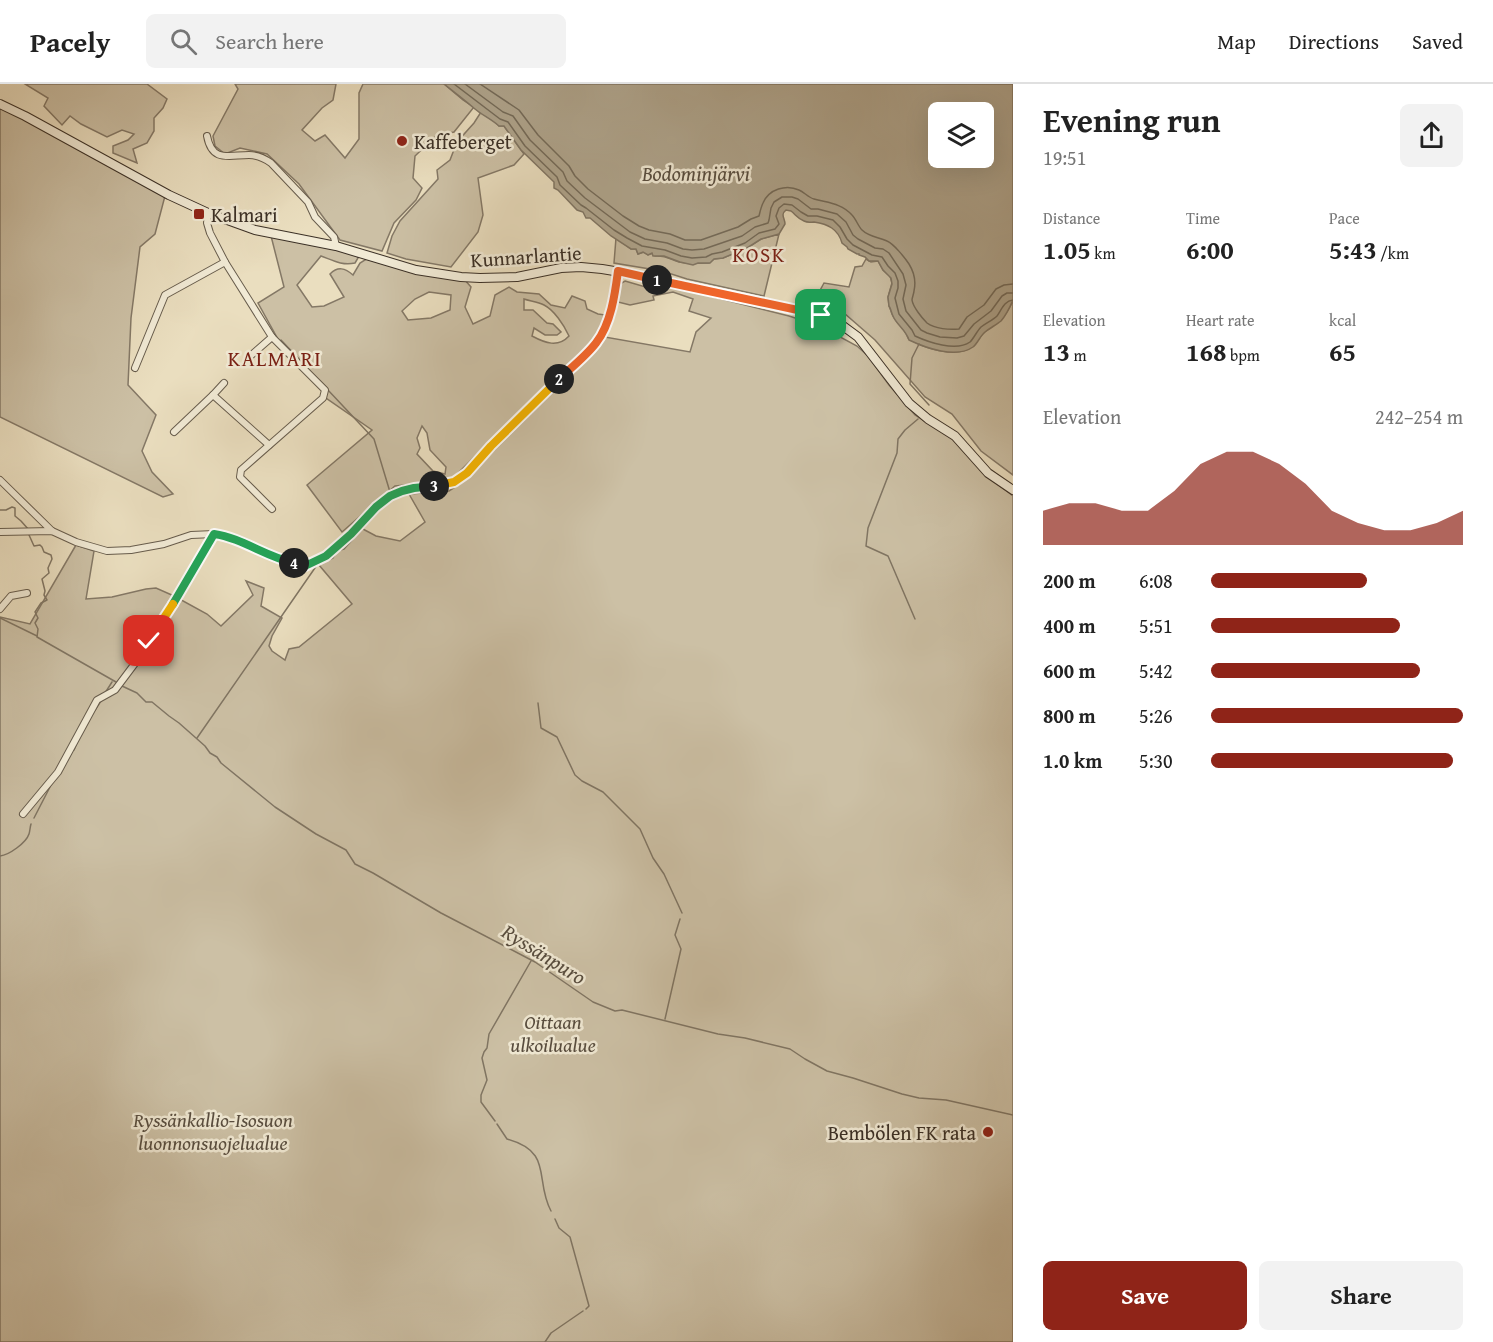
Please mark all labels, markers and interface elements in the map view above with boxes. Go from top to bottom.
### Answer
search box [146,14,566,68]
text: Pacely [30,21,110,62]
icon: search [167,25,200,58]
text: Search here [215,25,324,57]
text: Map [1217,26,1256,57]
text: Directions [1289,26,1379,57]
text: Saved [1412,26,1463,57]
text: Evening run [1043,96,1220,144]
map controls [928,102,994,168]
button: layers [928,102,994,168]
button: share [1400,104,1463,167]
place label: Kaffeberget [414,127,512,156]
marker: Kaffeberget [395,134,409,148]
text: 19:51 [1043,143,1086,172]
water label: Bodominjärvi [641,158,751,189]
place label: Kalmari [211,200,278,229]
text: Distance [1043,206,1100,230]
text: Time [1186,206,1220,230]
text: Pace [1329,206,1360,230]
marker: Kalmari [192,207,206,221]
text: 1.05 [1043,230,1091,269]
text: 6:00 [1186,230,1234,269]
text: 5:43 [1329,230,1377,269]
street label: Kunnarlantie [470,238,582,274]
district label: KOSK [732,239,786,270]
text: km [1091,241,1115,265]
text: /km [1377,241,1409,265]
pin: 1 [642,265,672,295]
text: 1 [653,268,661,292]
pin [795,289,846,340]
icon: arrive [804,298,837,331]
text: Elevation [1043,308,1106,332]
text: Heart rate [1186,308,1255,332]
text: kcal [1329,308,1356,332]
text: 13 [1043,332,1070,371]
text: 168 [1186,332,1226,371]
text: 65 [1329,332,1356,371]
district label: KALMARI [228,343,322,374]
text: m [1070,343,1087,367]
text: bpm [1226,343,1260,367]
pin: 2 [544,364,574,394]
text: 2 [555,367,563,391]
text: Elevation [1043,402,1121,431]
text: 242–254 m [1375,402,1463,431]
pin: 3 [419,471,449,501]
text: 3 [430,474,438,498]
pin: 4 [279,548,309,578]
text: 4 [290,551,298,575]
text: 200 m [1043,566,1096,595]
text: 6:08 [1139,566,1173,595]
text: 400 m [1043,611,1096,640]
text: 5:51 [1139,611,1173,640]
pin [123,615,174,666]
icon: check [132,624,165,657]
text: 600 m [1043,656,1096,685]
text: 5:42 [1139,656,1173,685]
text: 800 m [1043,701,1096,730]
text: 5:26 [1139,701,1173,730]
text: 1.0 km [1043,746,1102,775]
text: 5:30 [1139,746,1173,775]
water label: Ryssänpuro [495,915,592,992]
park label: Oittaan ulkoilualue [510,1007,596,1059]
park label: Ryssänkallio-Isosuon luonnonsuojelualue [132,1105,293,1157]
place label: Bembölen FK rata [828,1118,977,1147]
marker: Bembölen FK rata [981,1125,995,1139]
button: Save [1043,1261,1247,1330]
button: Share [1259,1261,1463,1330]

